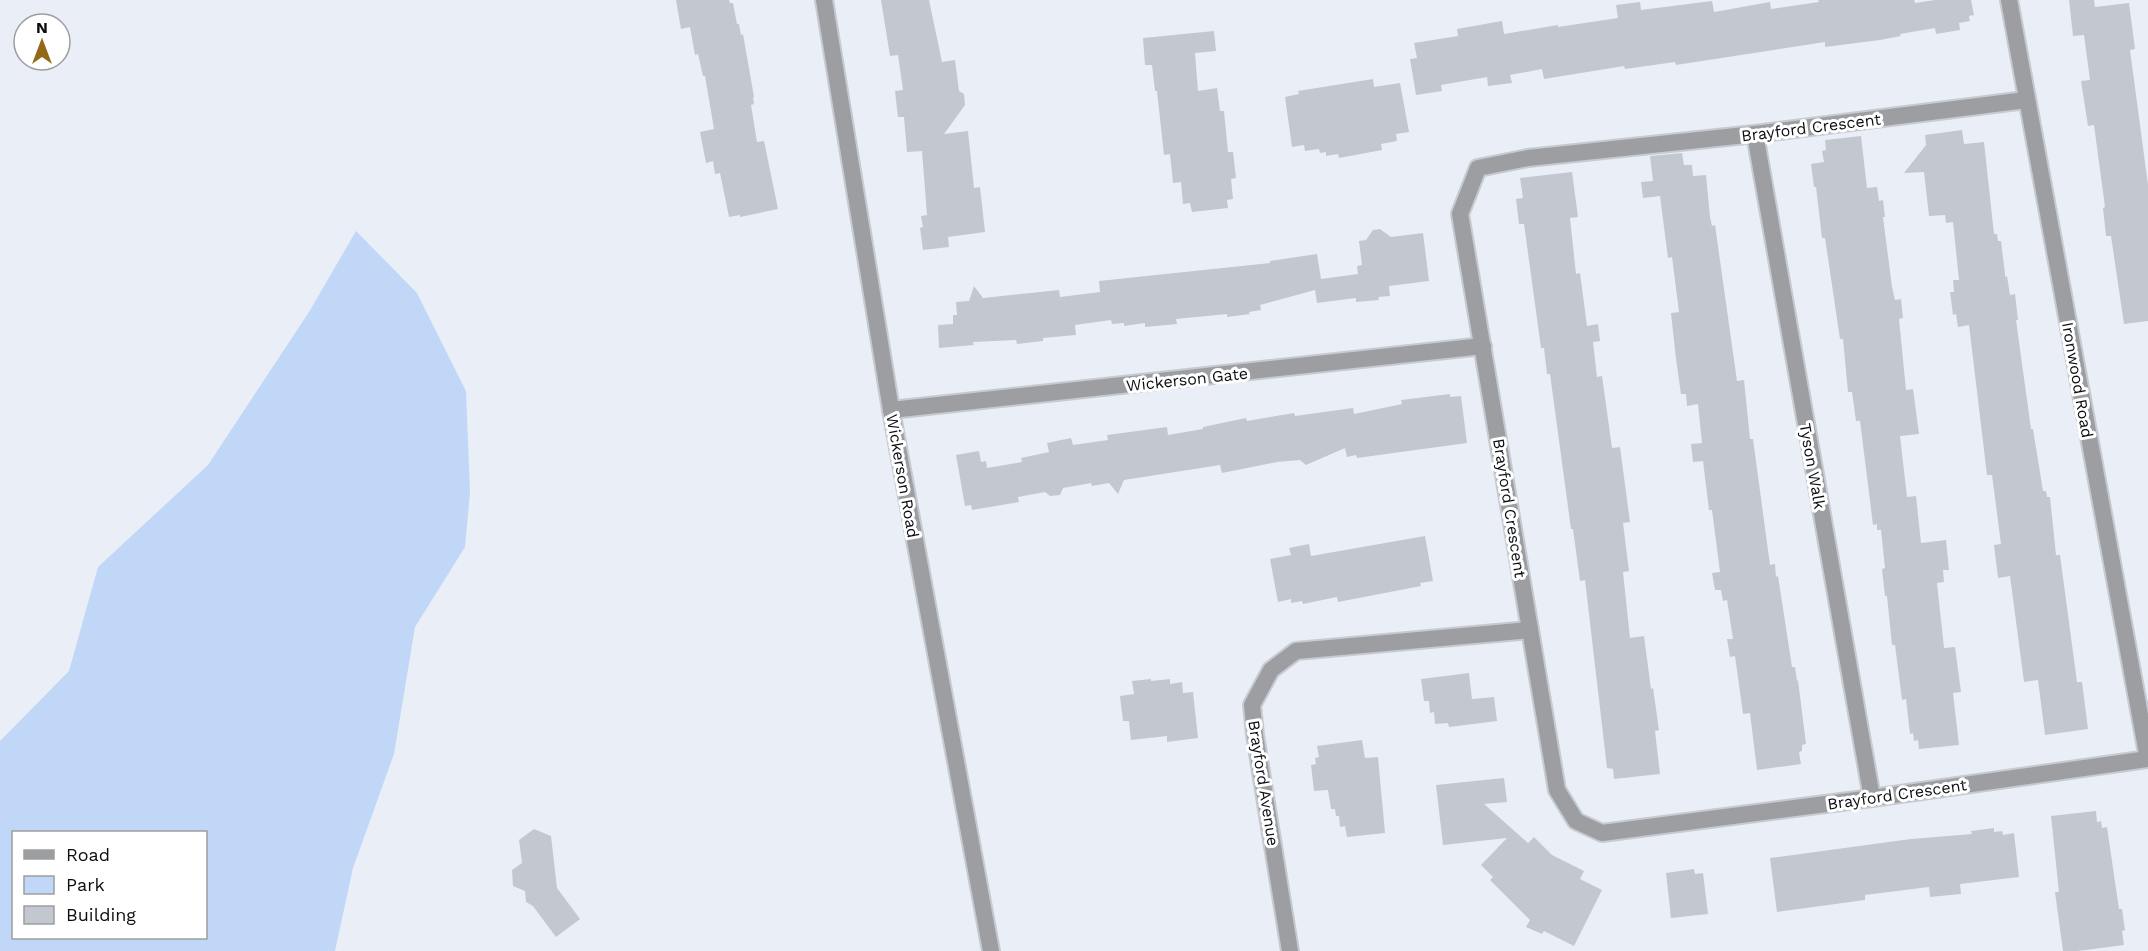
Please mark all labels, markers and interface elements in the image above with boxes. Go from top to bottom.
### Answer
north arrow [12,12,72,72]
text: N [36,18,48,37]
street label: Brayford Crescent [1740,109,1882,145]
street label: Ironwood Road [2058,321,2097,439]
street label: Wickerson Gate [1125,364,1249,395]
street label: Wickerson Road [882,413,923,539]
street label: Tyson Walk [1796,422,1829,511]
street label: Brayford Crescent [1489,437,1530,579]
street label: Brayford Avenue [1244,719,1283,847]
street label: Brayford Crescent [1826,775,1968,814]
legend [12,831,207,939]
text: Road [66,844,110,865]
text: Park [66,874,105,895]
text: Building [66,904,136,925]

